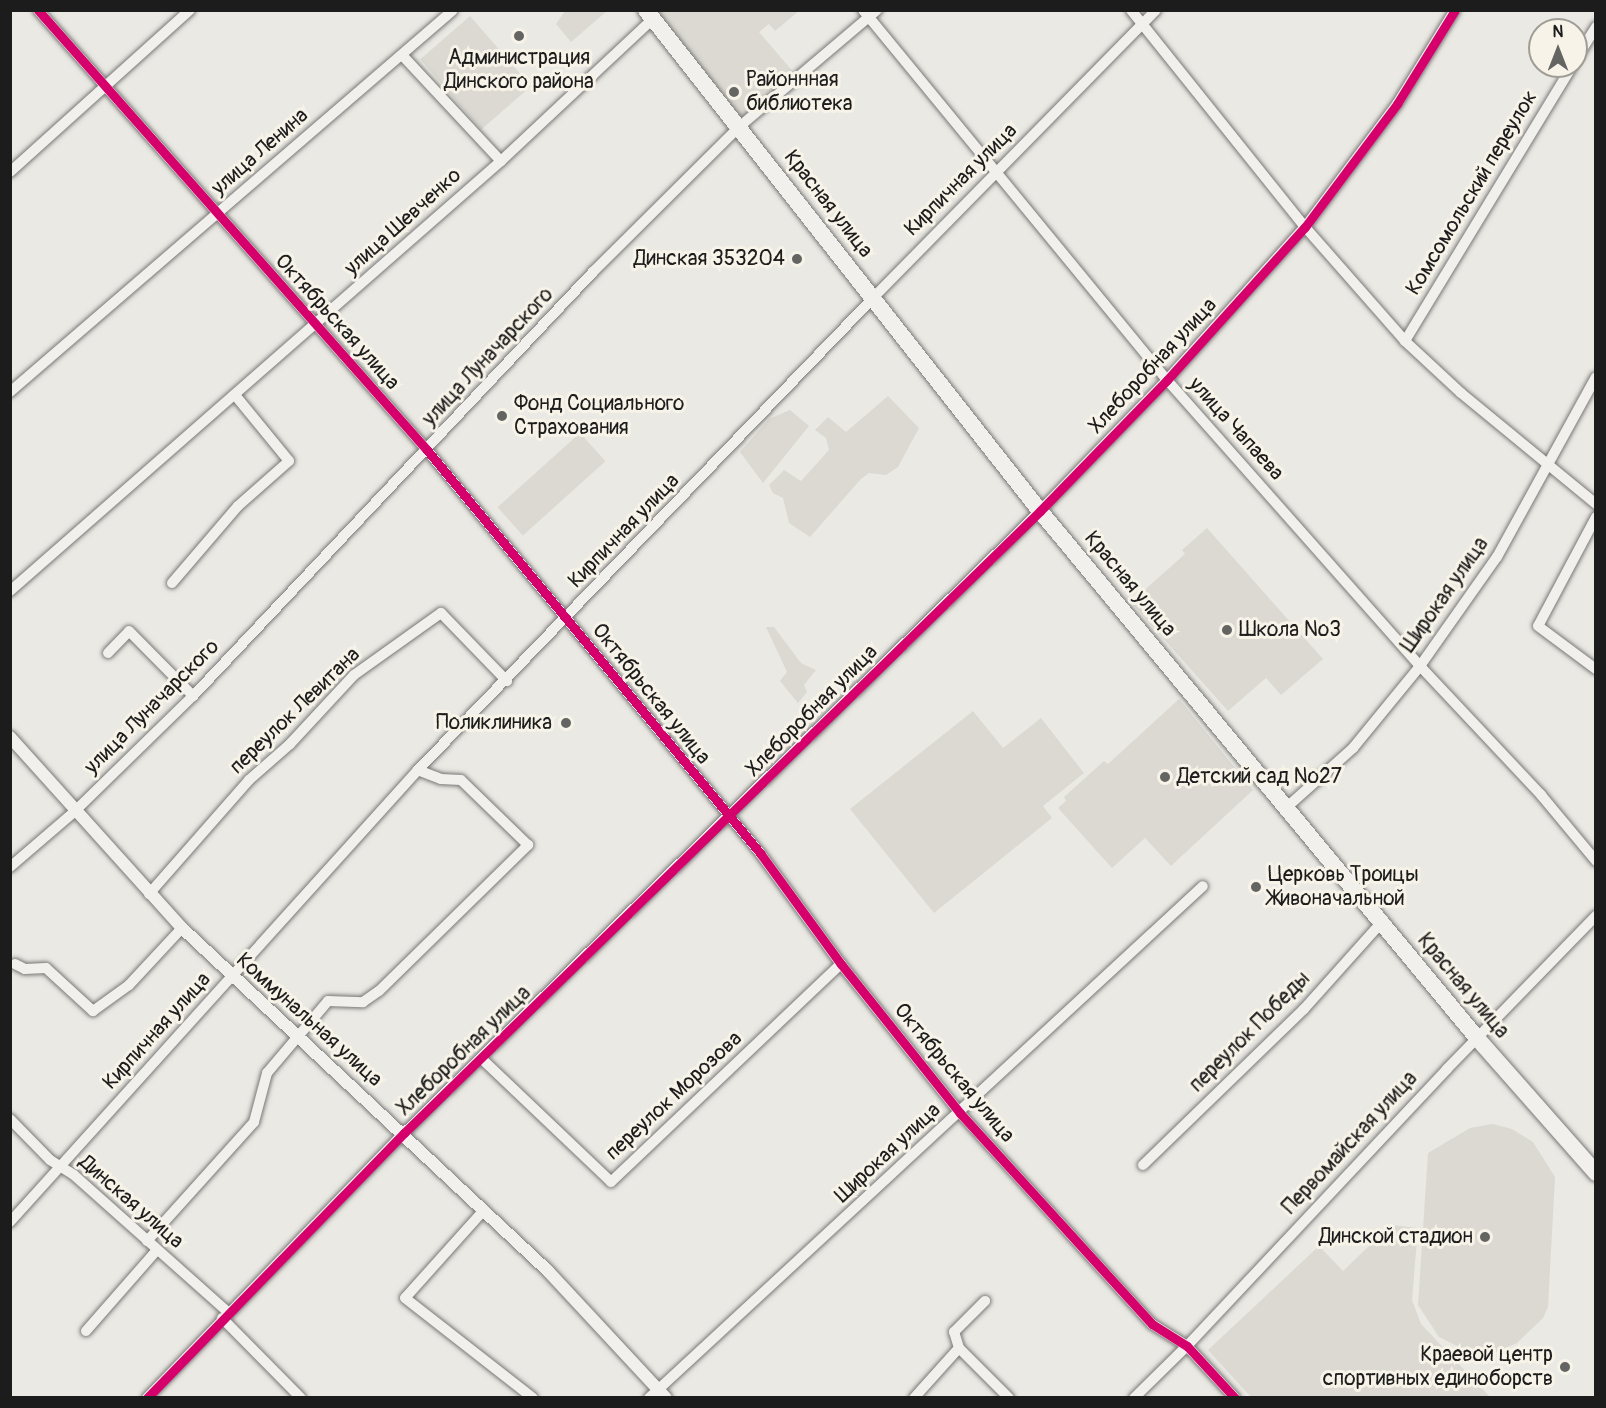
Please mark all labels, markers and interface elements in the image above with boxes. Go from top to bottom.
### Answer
north arrow [1528,18,1588,78]
text: N [1553,22,1563,42]
marker: Администрация Динского района [512,29,526,43]
place label: Администрация Динского района [444,45,594,95]
place label: Районнная библиотека [746,67,853,117]
marker: Районнная библиотека [727,85,741,99]
street label: Комсомольский переулок [1401,86,1543,300]
street label: улица Ленина [207,103,313,201]
street label: Кирпичная улица [899,118,1023,242]
street label: Красная улица [778,145,878,263]
street label: улица Шевченко [339,163,467,281]
place label: Динская 353204 [634,246,785,272]
street label: Октябрьская улица [269,249,405,395]
marker: Динская 353204 [790,252,804,266]
street label: улица Луначарского [417,283,559,431]
street label: Хлеборобная улица [1084,293,1222,439]
street label: улица Чапаева [1183,372,1289,486]
place label: Фонд Социального Страхования [514,391,684,441]
marker: Фонд Социального Страхования [495,409,509,423]
street label: Кирпичная улица [563,469,685,593]
street label: Красная улица [1079,526,1181,642]
street label: Широкая улица [1396,532,1494,658]
place label: Школа №3 [1239,617,1341,643]
street label: Октябрьская улица [586,618,716,770]
marker: Школа №3 [1220,623,1234,637]
street label: улица Луначарского [79,634,225,780]
street label: Хлеборобная улица [741,640,883,782]
street label: переулок Левитана [225,642,365,780]
place label: Поликлиника [436,710,552,736]
marker: Поликлиника [557,714,575,732]
place label: Детский сад №27 [1177,764,1342,790]
marker: Детский сад №27 [1158,770,1172,784]
place label: Церковь Троицы Живоначальной [1268,862,1419,912]
marker: Церковь Троицы Живоначальной [1249,880,1263,894]
street label: Красная улица [1412,928,1514,1044]
street label: Коммунальная улица [231,948,387,1092]
street label: переулок Победы [1184,966,1316,1098]
street label: Кирпичная улица [98,967,216,1095]
street label: Хлеборобная улица [392,981,536,1121]
street label: Октябрьская улица [888,998,1020,1148]
street label: переулок Морозова [601,1026,747,1166]
street label: Первомайская улица [1277,1066,1423,1220]
street label: Широкая улица [830,1098,946,1208]
street label: Динская улица [74,1150,188,1254]
place label: Динской стадион [1319,1224,1473,1250]
marker: Динской стадион [1478,1230,1492,1244]
place label: Краевой центр спортивных единоборств [1323,1342,1553,1392]
marker: Краевой центр спортивных единоборств [1558,1360,1572,1374]

